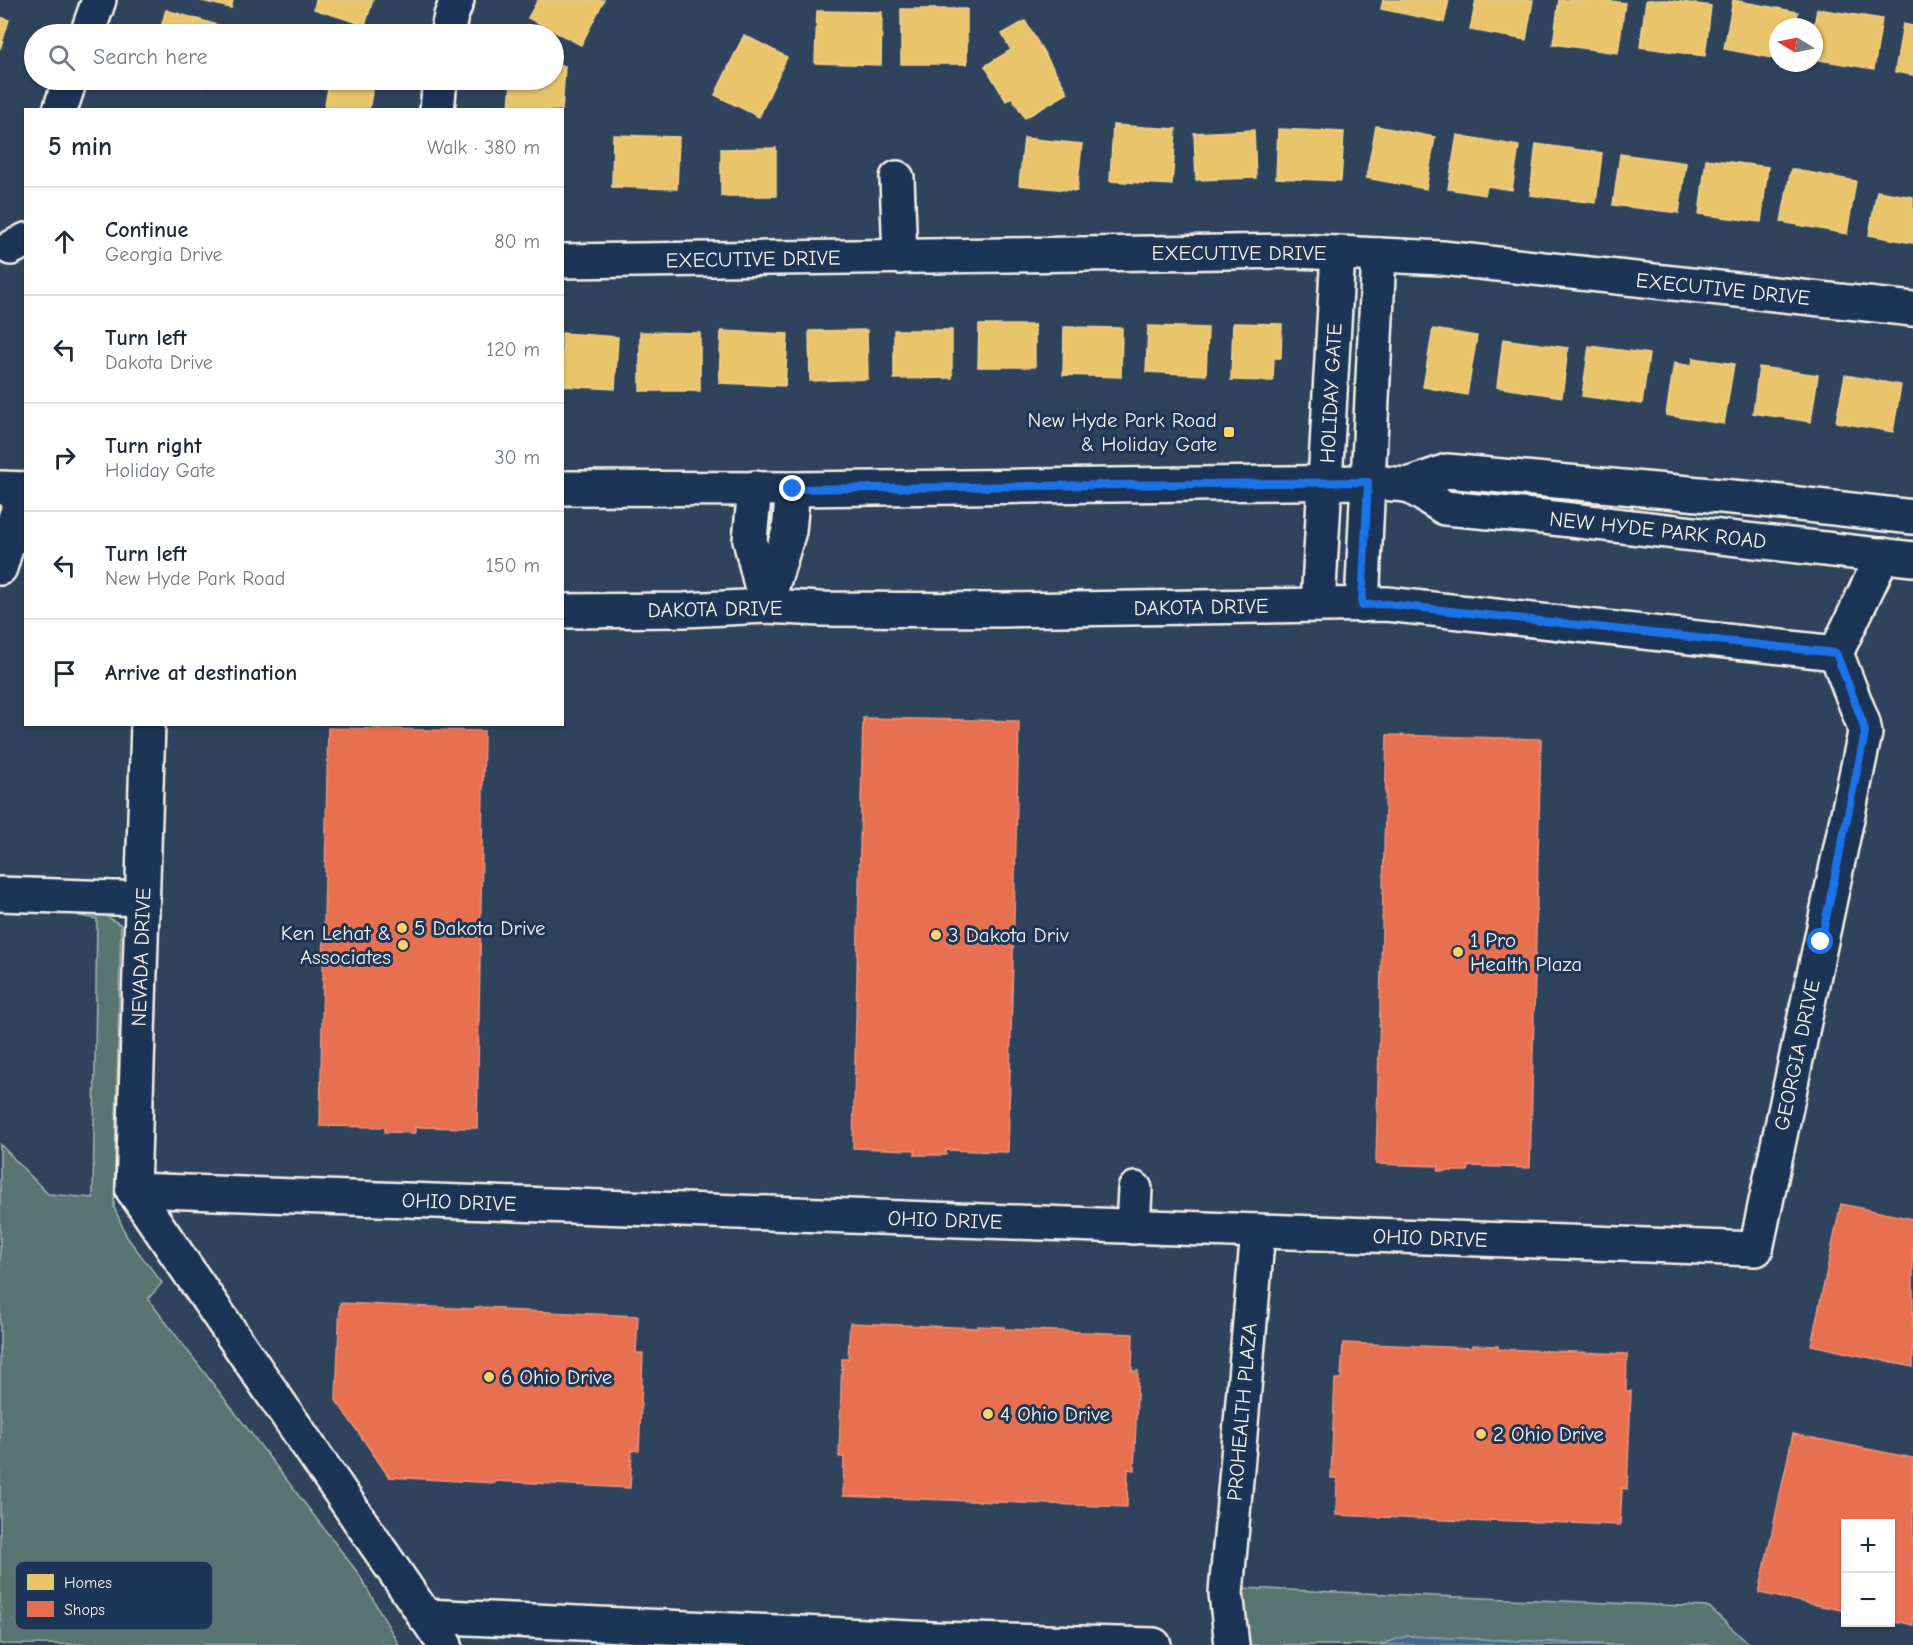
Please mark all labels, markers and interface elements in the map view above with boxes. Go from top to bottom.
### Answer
north arrow [1769,18,1823,72]
search box [24,24,564,90]
icon: search [45,41,78,74]
text: Search here [93,44,208,70]
text: 5 min [48,132,112,162]
text: Walk · 380 m [427,136,540,159]
text: Continue [105,217,188,243]
icon: ahead [48,225,81,258]
text: 80 m [494,230,540,253]
street label: EXECUTIVE DRIVE [1152,241,1326,265]
text: Georgia Drive [105,243,222,266]
street label: EXECUTIVE DRIVE [665,245,841,273]
street label: EXECUTIVE DRIVE [1635,268,1811,310]
street label: HOLIDAY GATE [1315,322,1347,464]
text: Turn left [105,325,187,351]
icon: left [48,333,81,366]
text: 120 m [486,338,540,361]
text: Dakota Drive [105,351,213,374]
place label: New Hyde Park Road & Holiday Gate [1028,408,1217,456]
marker: New Hyde Park Road & Holiday Gate [1222,425,1236,439]
text: Turn right [105,433,202,459]
icon: right [48,441,81,474]
text: 30 m [494,446,540,469]
text: Holiday Gate [105,459,215,482]
route end [779,475,805,501]
street label: NEW HYDE PARK ROAD [1548,507,1768,553]
text: Turn left [105,541,187,567]
icon: left [48,549,81,582]
text: 150 m [486,554,540,577]
text: New Hyde Park Road [105,567,285,590]
street label: DAKOTA DRIVE [1133,594,1269,620]
street label: DAKOTA DRIVE [647,596,783,622]
icon: arrive [48,657,81,690]
text: Arrive at destination [105,660,297,686]
street label: NEVADA DRIVE [127,887,155,1027]
place label: 5 Dakota Drive [414,916,546,940]
place label: Ken Lehat & Associates [281,921,391,969]
marker: 5 Dakota Drive [395,921,409,935]
place label: 3 Dakota Driv [948,923,1069,947]
marker: 3 Dakota Driv [929,928,943,942]
place label: 1 Pro Health Plaza [1470,928,1582,976]
route start [1807,928,1833,954]
marker: Ken Lehat & Associates [396,938,410,952]
marker: 1 Pro Health Plaza [1451,945,1465,959]
street label: GEORGIA DRIVE [1769,977,1825,1133]
street label: OHIO DRIVE [401,1188,517,1216]
street label: OHIO DRIVE [887,1206,1003,1234]
street label: OHIO DRIVE [1372,1224,1488,1252]
street label: PROHEALTH PLAZA [1222,1322,1262,1502]
place label: 6 Ohio Drive [501,1365,612,1389]
marker: 6 Ohio Drive [482,1370,496,1384]
place label: 4 Ohio Drive [1000,1402,1110,1426]
marker: 4 Ohio Drive [981,1407,995,1421]
place label: 2 Ohio Drive [1493,1422,1604,1446]
marker: 2 Ohio Drive [1474,1427,1488,1441]
map controls [1841,1519,1895,1627]
button: + [1841,1519,1895,1573]
legend [15,1561,213,1630]
button: − [1841,1573,1895,1627]
text: Homes [64,1574,112,1592]
text: Shops [64,1601,105,1619]

